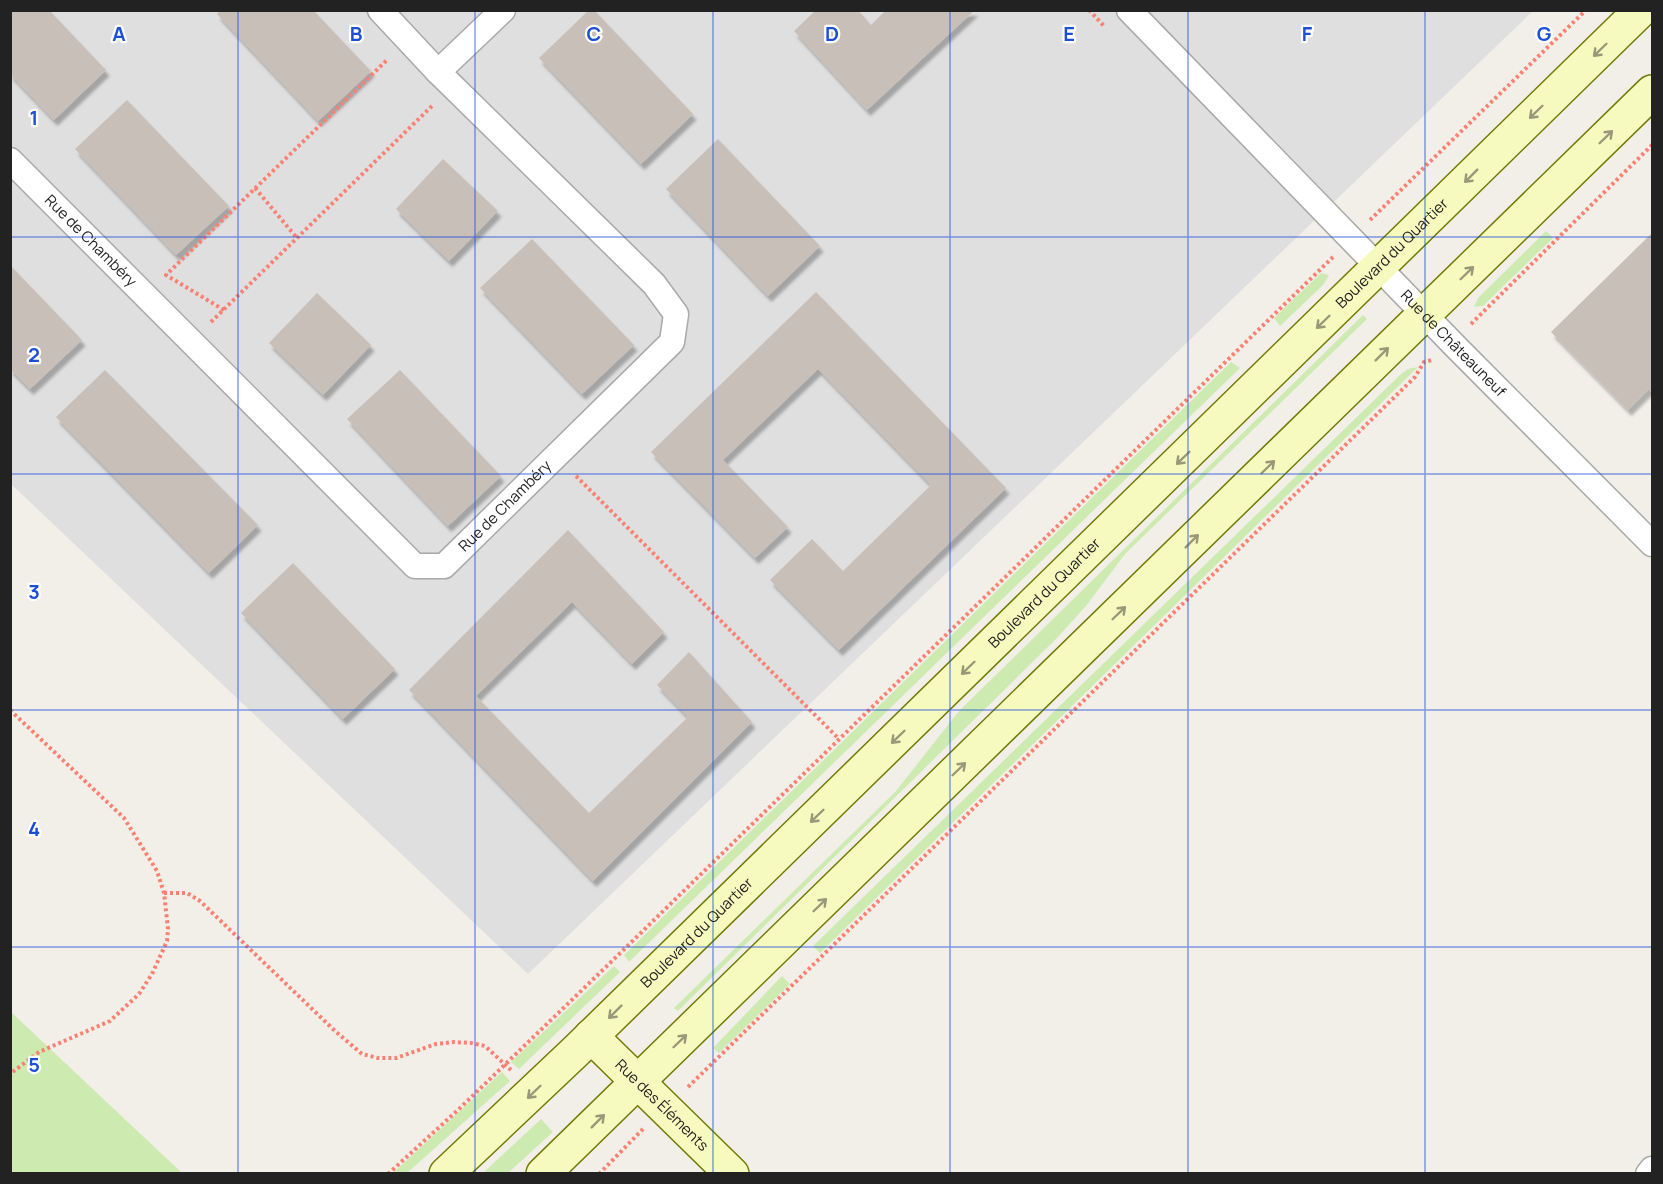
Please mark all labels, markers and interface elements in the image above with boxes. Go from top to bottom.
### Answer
text: A [112,20,126,47]
text: B [350,20,363,47]
text: C [587,20,601,47]
text: D [825,20,839,47]
text: E [1063,20,1075,47]
text: F [1302,20,1313,47]
text: G [1537,20,1552,47]
one-way arrow [1593,43,1608,57]
text: 1 [30,104,38,131]
one-way arrow [1528,105,1543,119]
one-way arrow [1599,130,1614,145]
one-way arrow [1463,169,1478,183]
street label: Rue de Chambéry [40,190,142,291]
street label: Boulevard du Quartier [1331,193,1453,313]
one-way arrow [1459,266,1474,281]
street label: Rue de Châteauneuf [1396,285,1511,402]
one-way arrow [1315,315,1330,329]
text: 2 [28,341,40,368]
one-way arrow [1375,347,1390,362]
one-way arrow [1175,451,1190,466]
street label: Rue de Chambéry [454,455,556,556]
one-way arrow [1260,459,1275,474]
street label: Boulevard du Quartier [983,533,1105,653]
one-way arrow [1185,534,1200,548]
text: 3 [28,578,40,605]
one-way arrow [1111,606,1126,621]
one-way arrow [961,661,976,675]
one-way arrow [890,729,905,744]
one-way arrow [952,762,967,776]
one-way arrow [809,808,824,823]
text: 4 [28,815,40,842]
street label: Boulevard du Quartier [636,872,758,992]
one-way arrow [812,898,827,912]
one-way arrow [608,1005,623,1020]
one-way arrow [672,1034,687,1048]
text: 5 [28,1051,40,1078]
street label: Rue des Éléments [611,1054,714,1156]
one-way arrow [526,1085,541,1099]
one-way arrow [590,1114,605,1128]

